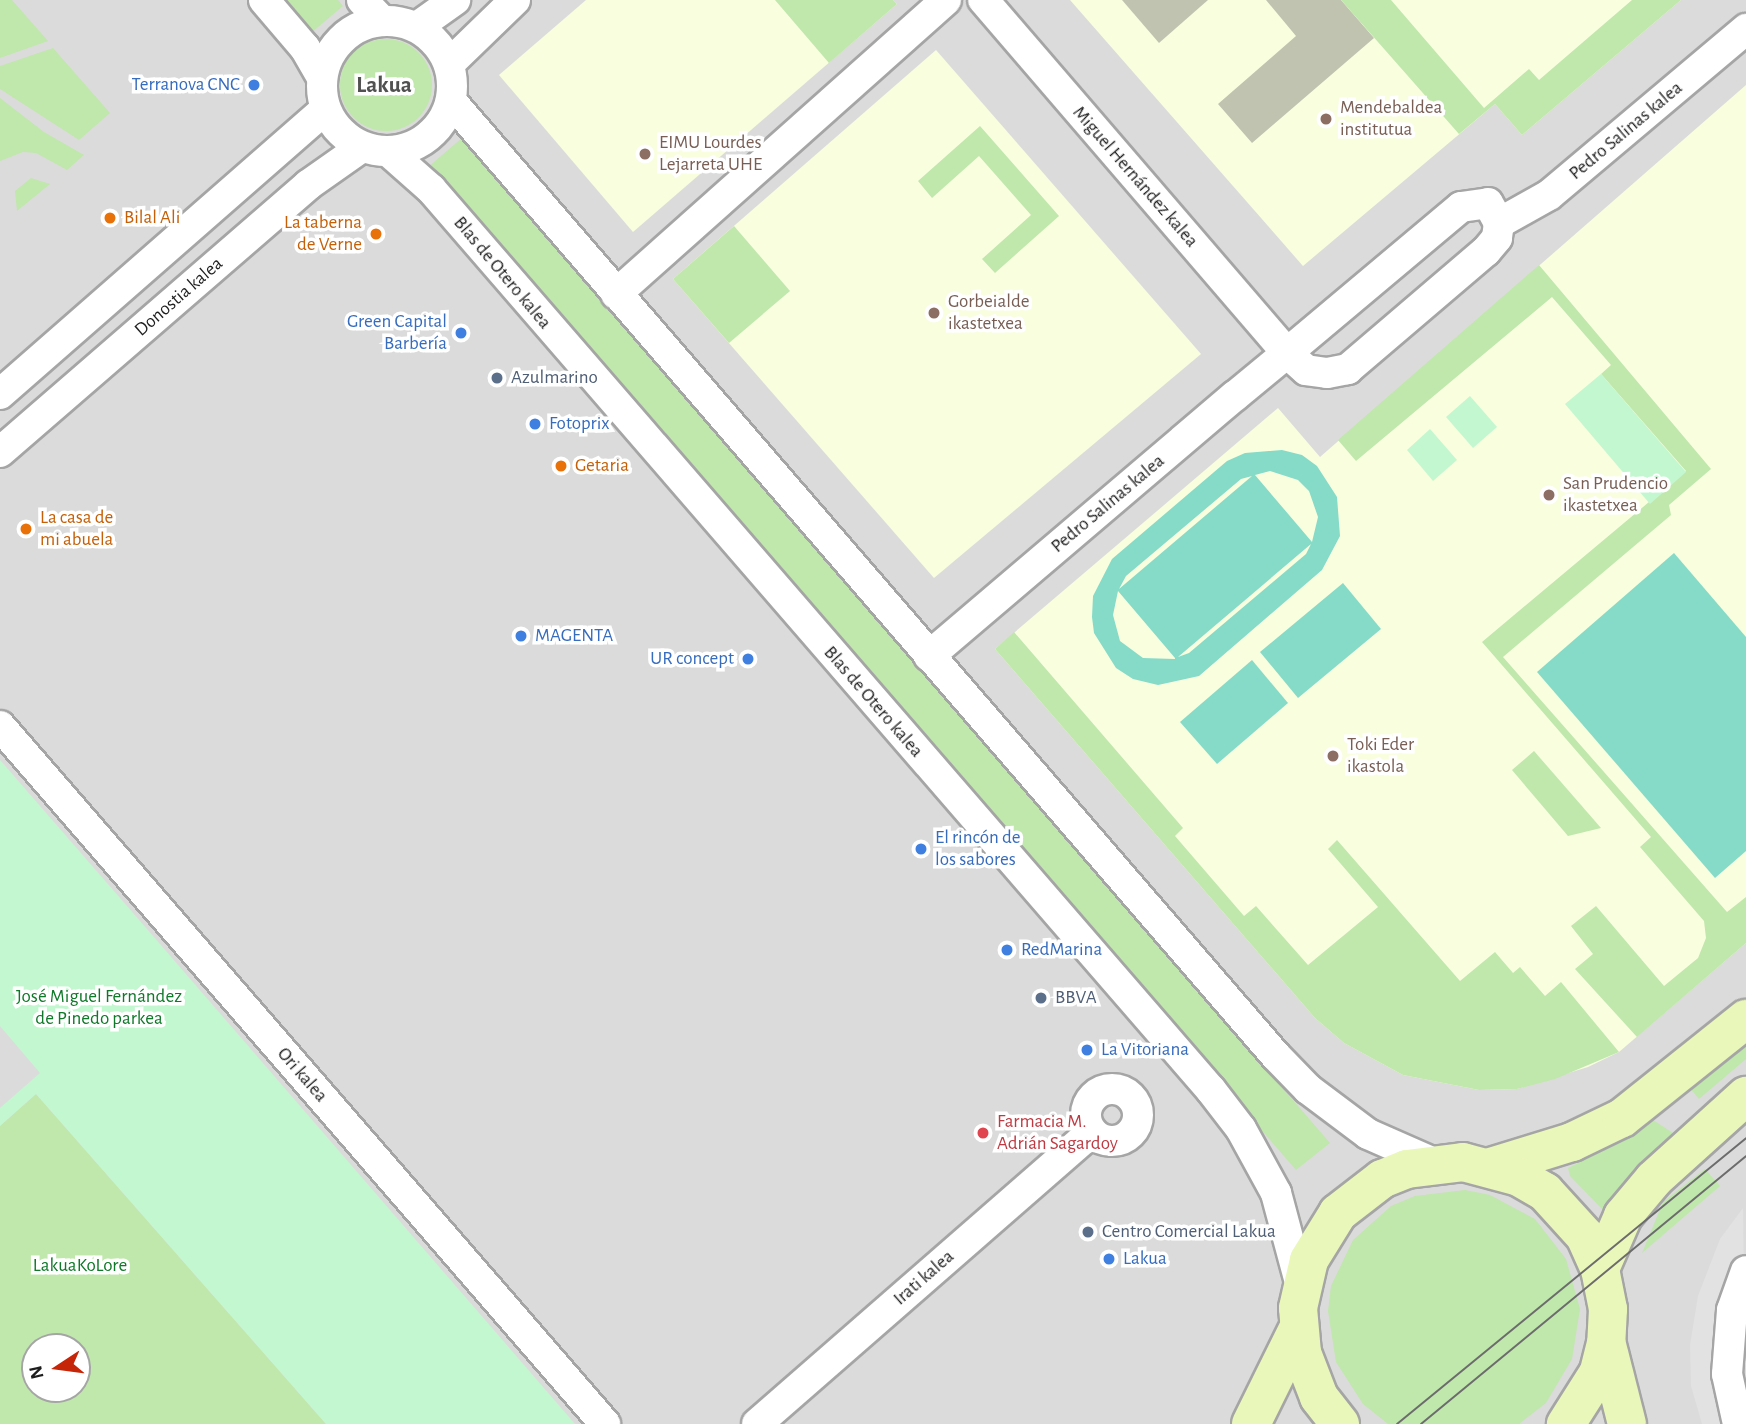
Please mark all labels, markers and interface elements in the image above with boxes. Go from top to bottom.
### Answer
district label: Lakua [356,72,412,100]
place label: Terranova CNC [132,74,240,96]
marker: Terranova CNC [246,77,262,93]
street label: Pedro Salinas kalea [1565,77,1687,185]
place label: Mendebaldea institutua [1340,97,1442,141]
street label: Miguel Hernández kalea [1067,102,1203,252]
marker: Mendebaldea institutua [1318,111,1334,127]
place label: EIMU Lourdes Lejarreta UHE [659,132,762,176]
marker: EIMU Lourdes Lejarreta UHE [637,146,653,162]
place label: Bilal Ali [124,207,180,229]
marker: Bilal Ali [102,210,118,226]
place label: La taberna de Verne [284,212,362,256]
street label: Blas de Otero kalea [448,212,556,334]
marker: La taberna de Verne [368,226,384,242]
street label: Donostia kalea [130,252,228,342]
place label: Gorbeialde ikastetxea [948,291,1030,335]
marker: Gorbeialde ikastetxea [926,305,942,321]
place label: Green Capital Barbería [347,311,447,355]
marker: Green Capital Barbería [453,325,469,341]
place label: Azulmarino [511,367,598,389]
marker: Azulmarino [489,370,505,386]
place label: Fotoprix [549,413,609,435]
marker: Fotoprix [527,416,543,432]
street label: Pedro Salinas kalea [1047,450,1169,558]
place label: Getaria [575,455,629,477]
marker: Getaria [553,458,569,474]
place label: San Prudencio ikastetxea [1563,473,1668,517]
marker: San Prudencio ikastetxea [1541,487,1557,503]
place label: La casa de mi abuela [40,507,113,551]
marker: La casa de mi abuela [18,521,34,537]
place label: MAGENTA [535,625,613,647]
marker: MAGENTA [513,628,529,644]
street label: Blas de Otero kalea [818,642,928,762]
place label: UR concept [650,648,734,670]
marker: UR concept [740,651,756,667]
place label: Toki Eder ikastola [1347,734,1414,778]
marker: Toki Eder ikastola [1325,748,1341,764]
place label: El rincón de los sabores [935,827,1020,871]
marker: El rincón de los sabores [913,841,929,857]
place label: RedMarina [1021,939,1102,961]
marker: RedMarina [999,942,1015,958]
park label: José Miguel Fernández de Pinedo parkea [16,986,182,1030]
place label: BBVA [1055,987,1097,1009]
marker: BBVA [1033,990,1049,1006]
place label: La Vitoriana [1101,1039,1189,1061]
marker: La Vitoriana [1079,1042,1095,1058]
street label: Ori kalea [272,1043,332,1107]
place label: Farmacia M. Adrián Sagardoy [997,1111,1118,1155]
marker: Farmacia M. Adrián Sagardoy [975,1125,991,1141]
place label: Centro Comercial Lakua [1102,1221,1276,1243]
marker: Centro Comercial Lakua [1080,1224,1096,1240]
street label: Irati kalea [889,1246,959,1310]
place label: Lakua [1123,1248,1167,1270]
marker: Lakua [1101,1251,1117,1267]
park label: LakuaKoLore [33,1255,127,1277]
north arrow [21,1333,91,1403]
text: N [26,1364,48,1381]

